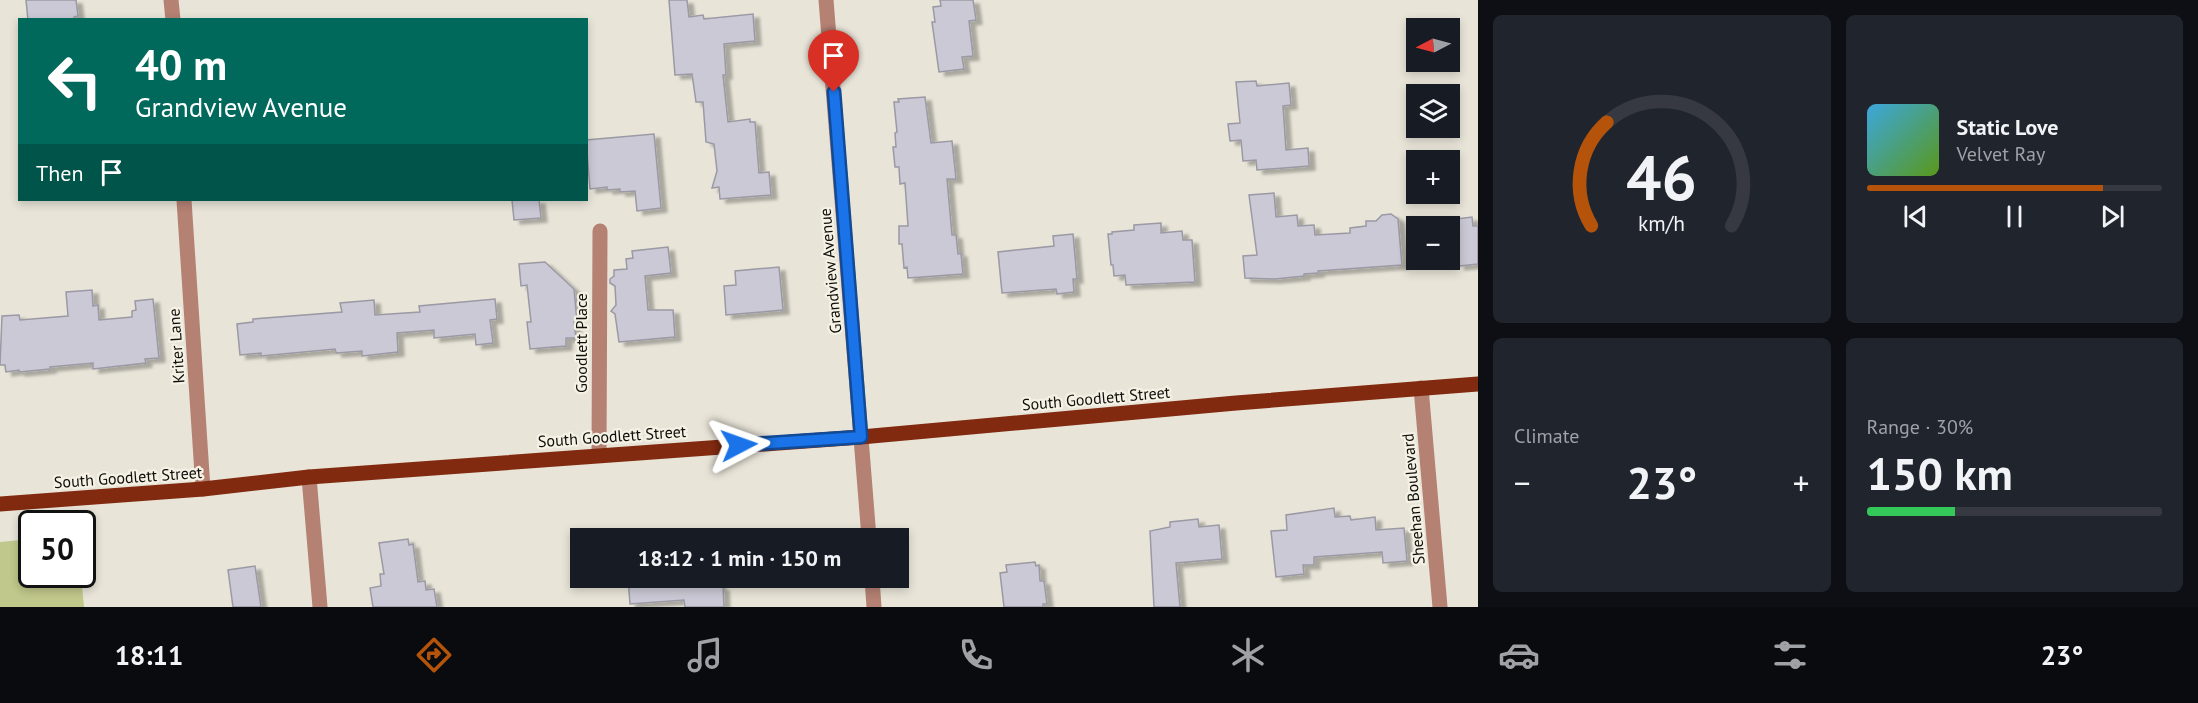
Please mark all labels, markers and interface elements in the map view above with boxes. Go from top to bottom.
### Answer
north arrow [1406,18,1460,72]
map controls [1406,18,1460,270]
pin [808,30,859,92]
text: 40 m [135,37,227,92]
icon: arrive [817,39,850,72]
icon: left [36,42,114,120]
button: layers [1406,84,1460,138]
text: Grandview Avenue [135,90,347,124]
text: Static Love [1957,113,2059,141]
text: 46 [1626,136,1697,217]
text: Velvet Ray [1957,141,2045,167]
button: + [1406,150,1460,204]
icon: arrive [95,156,128,189]
text: Then [36,159,83,187]
icon: previous [1899,200,1932,233]
icon: pause [1998,200,2031,233]
icon: next [2096,200,2129,233]
street label: Grandview Avenue [815,208,845,334]
text: km/h [1638,209,1685,237]
button: − [1406,216,1460,270]
street label: Goodlett Place [571,293,591,393]
street label: Kriter Lane [163,308,189,384]
street label: South Goodlett Street [1021,382,1171,414]
position arrow [707,413,771,477]
text: Range · 30% [1867,414,1973,440]
street label: South Goodlett Street [537,421,687,451]
text: Climate [1514,423,1580,449]
street label: Sheehan Boulevard [1397,433,1429,565]
text: 150 km [1867,444,2013,502]
text: 23° [1626,453,1697,511]
text: − [1514,461,1531,504]
text: + [1793,461,1809,504]
street label: South Goodlett Street [53,462,203,492]
speed limit sign: 50 [18,510,96,588]
text: 18:12 · 1 min · 150 m [638,544,841,572]
icon: directions [413,634,455,676]
icon: music [684,634,726,676]
icon: phone [955,634,997,676]
icon: climate [1227,634,1269,676]
icon: car [1498,634,1540,676]
icon: filters [1769,634,1811,676]
text: 18:11 [115,638,183,672]
text: 23° [2041,638,2083,672]

